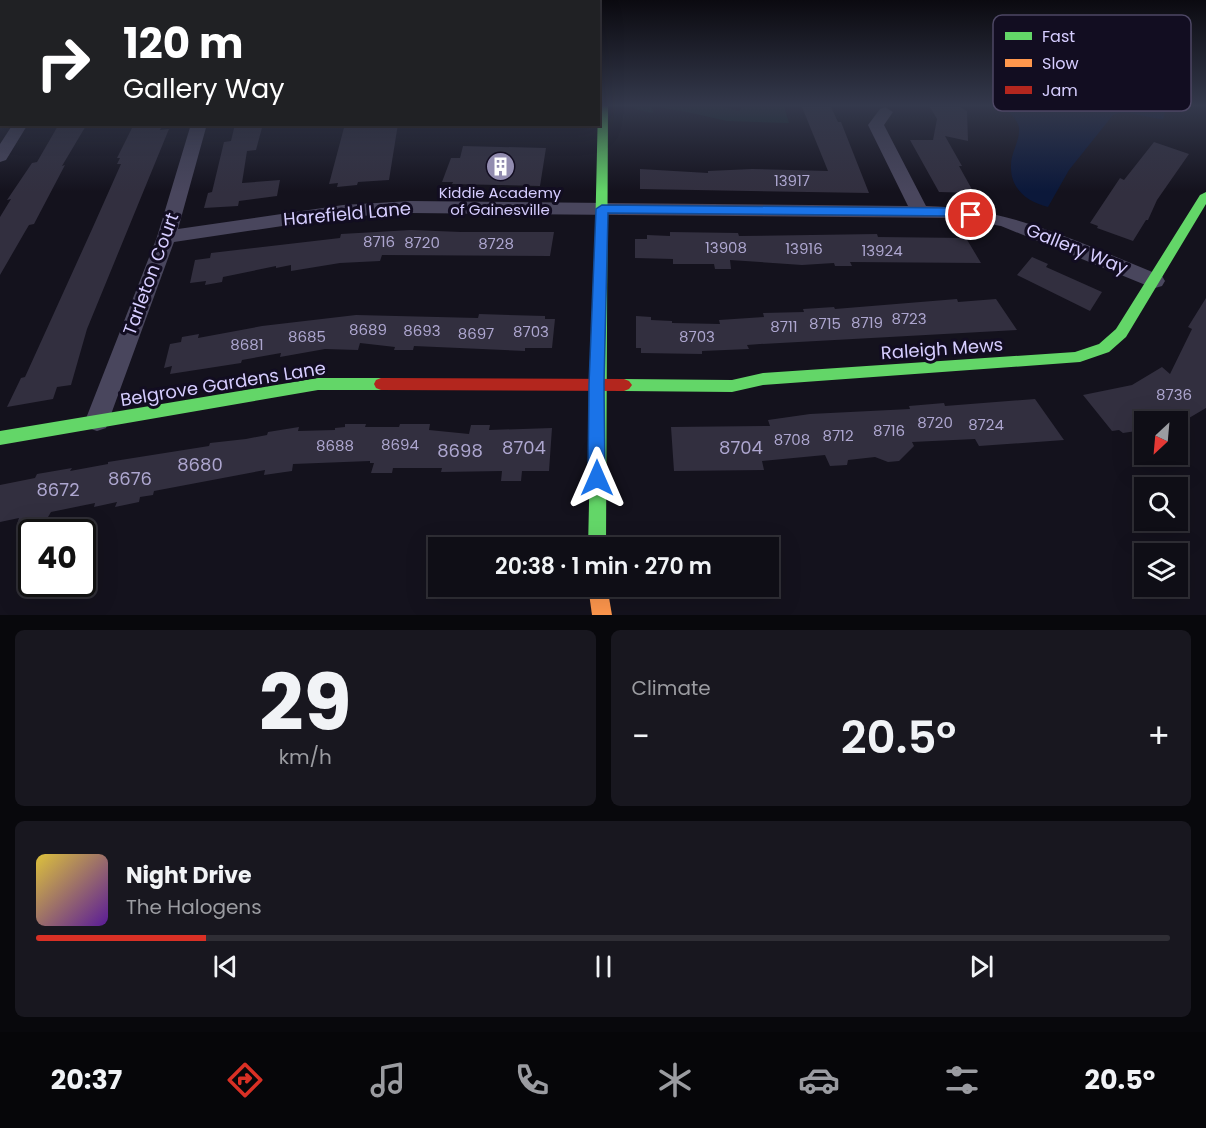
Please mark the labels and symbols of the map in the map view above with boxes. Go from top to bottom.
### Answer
legend [993,15,1191,111]
text: Fast [1042,25,1075,48]
text: Slow [1042,52,1079,75]
text: Jam [1042,79,1078,102]
building icon: Kiddie Academy of Gainesville [484,150,516,182]
house number: 13917 [774,170,810,191]
place label: Kiddie Academy of Gainesville [439,182,562,220]
pin [945,189,996,240]
street label: Harefield Lane [282,195,412,232]
street label: Tarleton Court [117,209,184,339]
street label: Gallery Way [1023,217,1132,280]
house number: 8716 [363,231,395,252]
house number: 8720 [404,232,440,253]
house number: 8728 [478,233,514,254]
house number: 13908 [705,237,747,258]
house number: 13916 [785,238,823,259]
house number: 13924 [861,240,903,261]
house number: 8723 [891,308,927,329]
house number: 8719 [851,312,883,333]
house number: 8715 [809,313,841,334]
house number: 8711 [770,316,798,337]
house number: 8689 [349,319,387,340]
house number: 8693 [403,320,441,341]
house number: 8703 [513,321,549,342]
house number: 8697 [458,323,494,344]
house number: 8685 [288,326,326,347]
house number: 8703 [679,326,715,347]
street label: Raleigh Mews [880,332,1004,365]
house number: 8681 [230,334,264,355]
street label: Belgrove Gardens Lane [118,355,327,412]
house number: 8736 [1156,384,1192,405]
north arrow [1134,411,1188,465]
house number: 8720 [917,412,953,433]
house number: 8724 [968,414,1004,435]
house number: 8716 [873,420,905,441]
house number: 8712 [822,425,854,446]
house number: 8708 [774,429,810,450]
house number: 8694 [381,434,419,455]
house number: 8688 [316,435,354,456]
house number: 8704 [502,435,546,460]
house number: 8704 [719,435,763,460]
house number: 8698 [437,438,483,463]
position arrow [565,446,629,510]
house number: 8680 [177,452,223,477]
house number: 8676 [108,466,152,491]
house number: 8672 [37,477,79,502]
speed limit sign: 40 [18,519,96,597]

